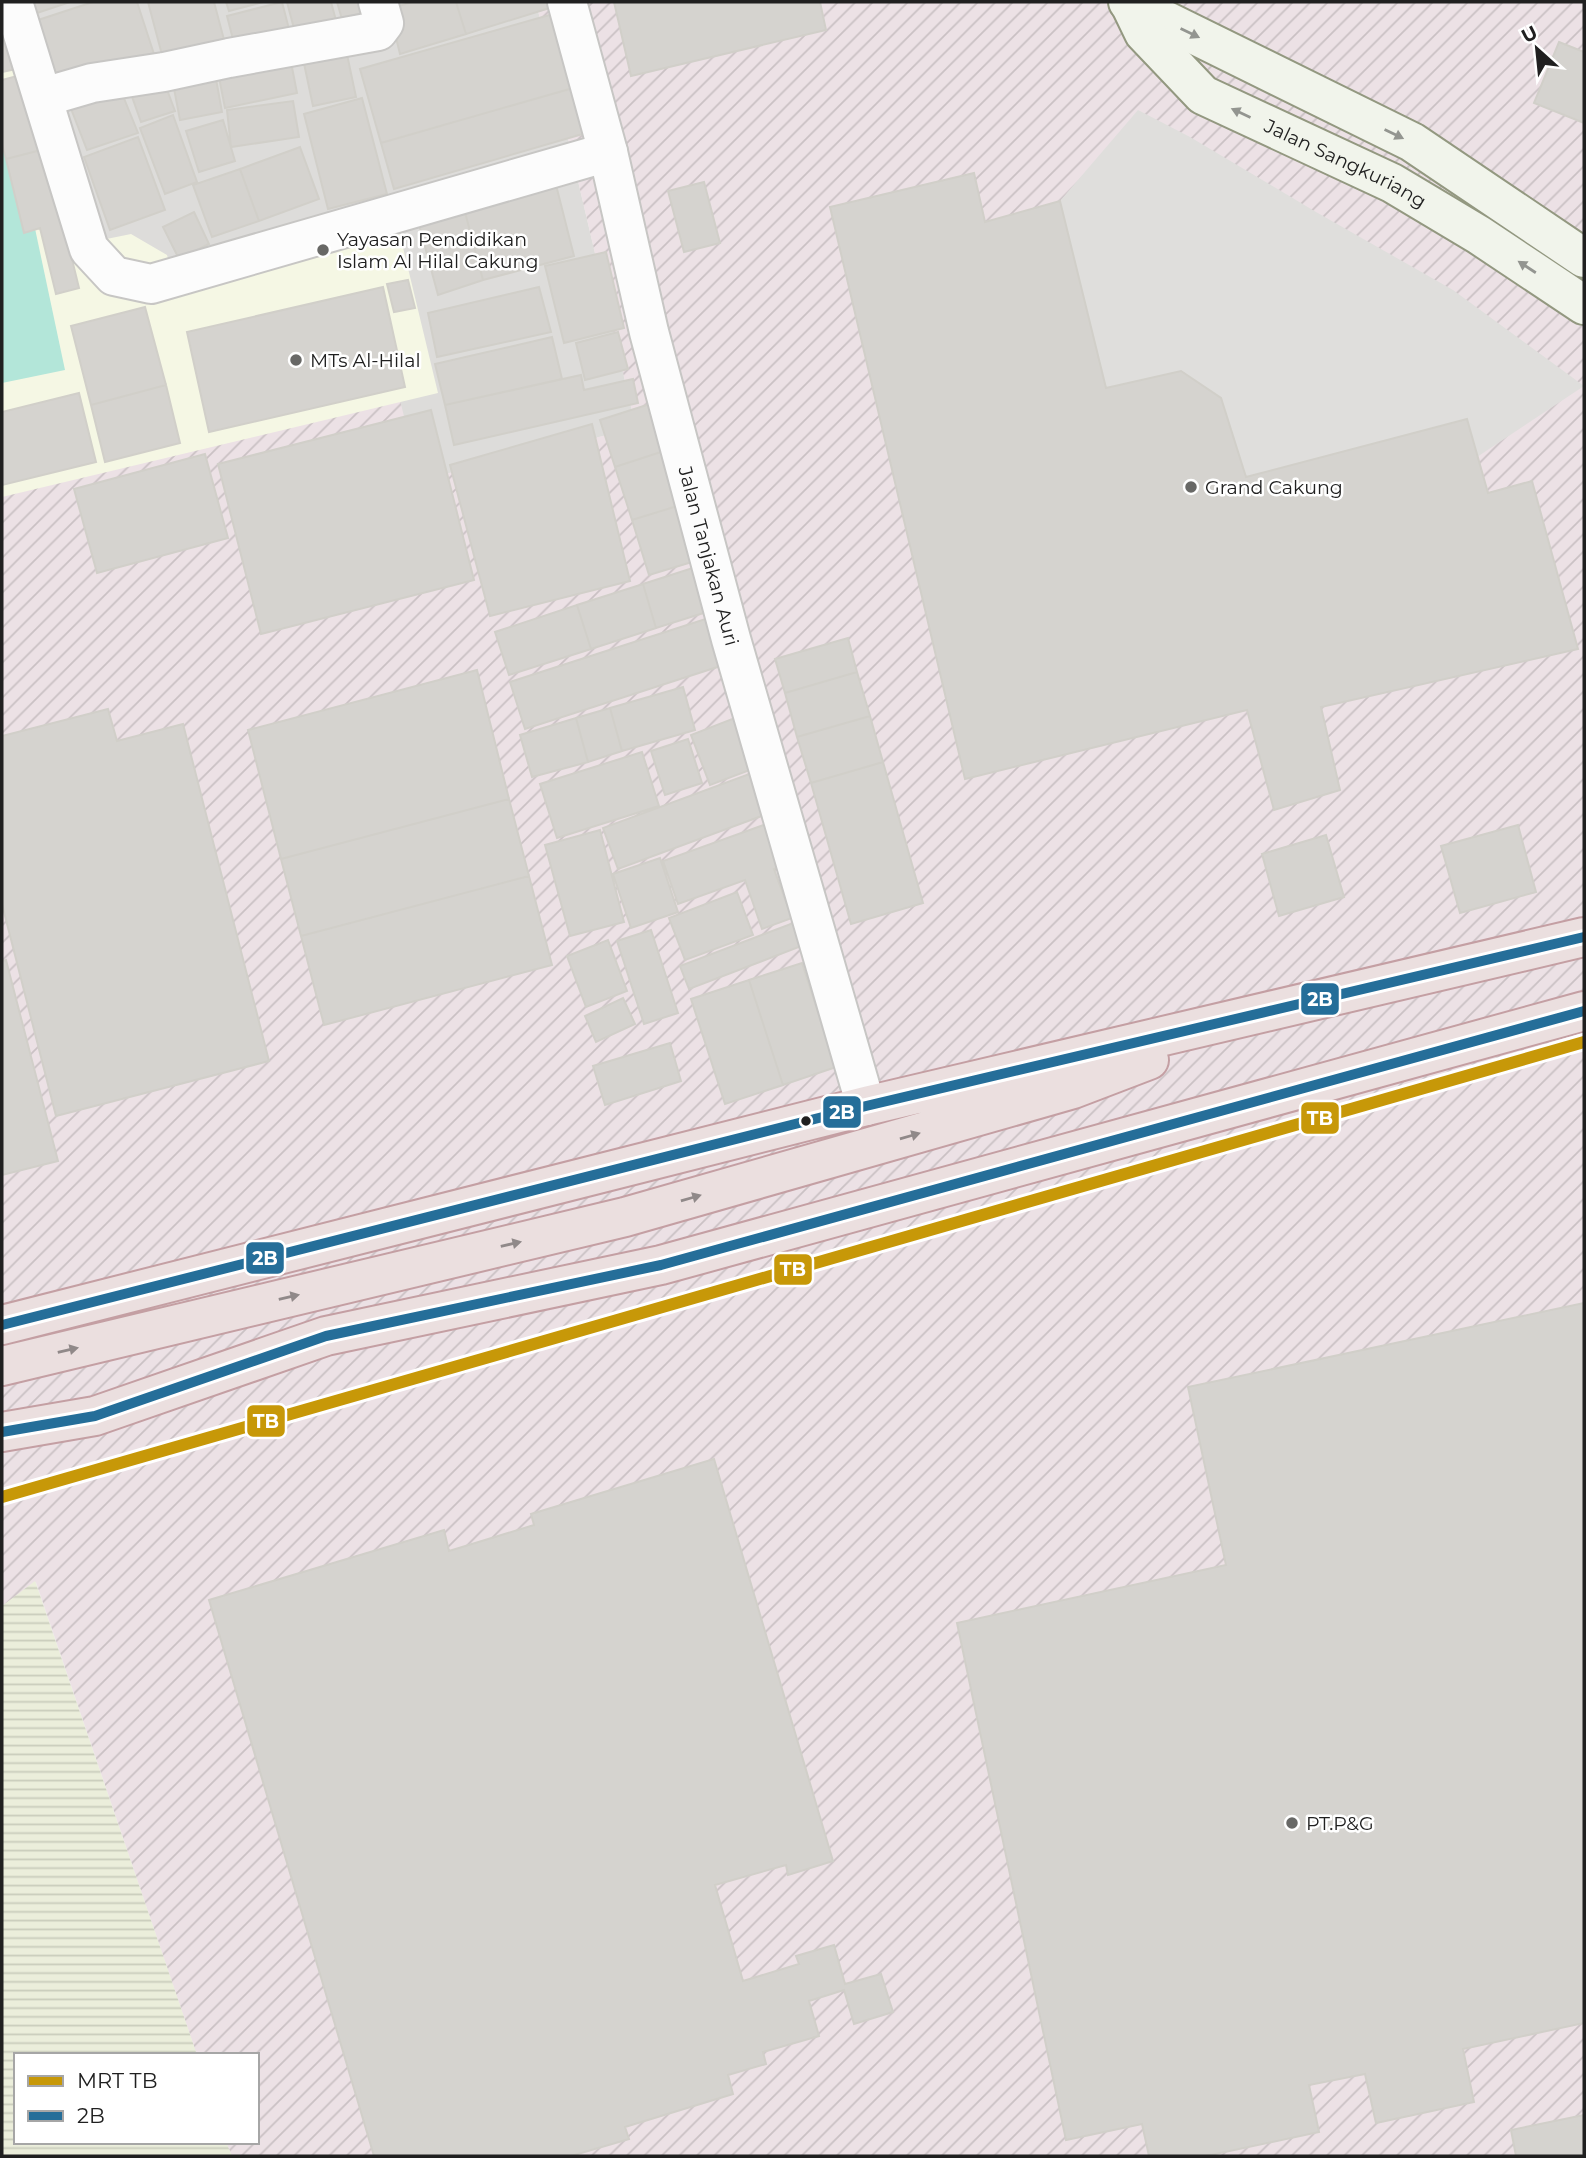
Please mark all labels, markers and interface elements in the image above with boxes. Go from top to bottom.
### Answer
north arrow [1502,14,1572,84]
text: U [1518,21,1541,48]
one-way arrow [1180,28,1200,39]
one-way arrow [1231,107,1252,118]
street label: Jalan Sangkuriang [1260,114,1430,213]
one-way arrow [1384,128,1404,139]
place label: Yayasan Pendidikan Islam Al Hilal Cakung [337,228,538,273]
marker: Yayasan Pendidikan Islam Al Hilal Cakung [315,242,331,258]
one-way arrow [1518,260,1536,274]
place label: MTs Al-Hilal [310,349,421,372]
marker: MTs Al-Hilal [288,352,304,368]
street label: Jalan Tanjakan Auri [673,463,743,649]
place label: Grand Cakung [1205,476,1343,499]
marker: Grand Cakung [1183,479,1199,495]
line badge: 2B [1300,982,1340,1016]
text: 2B [1307,988,1333,1011]
line badge: 2B [822,1095,862,1129]
text: 2B [829,1101,855,1124]
line badge: TB [1300,1101,1340,1135]
text: TB [1307,1107,1333,1130]
unlabelled marker [799,1114,813,1128]
one-way arrow [900,1130,921,1140]
one-way arrow [681,1193,702,1203]
one-way arrow [500,1239,522,1250]
line badge: 2B [245,1241,285,1275]
text: 2B [252,1247,278,1270]
line badge: TB [773,1253,813,1286]
text: TB [780,1258,806,1281]
one-way arrow [279,1291,301,1302]
one-way arrow [57,1344,79,1355]
line badge: TB [246,1404,286,1438]
text: TB [253,1410,279,1433]
place label: PT.P&G [1306,1812,1374,1835]
marker: PT.P&G [1284,1815,1300,1831]
legend [14,2053,259,2144]
text: MRT TB [77,2068,157,2093]
text: 2B [77,2103,105,2128]

